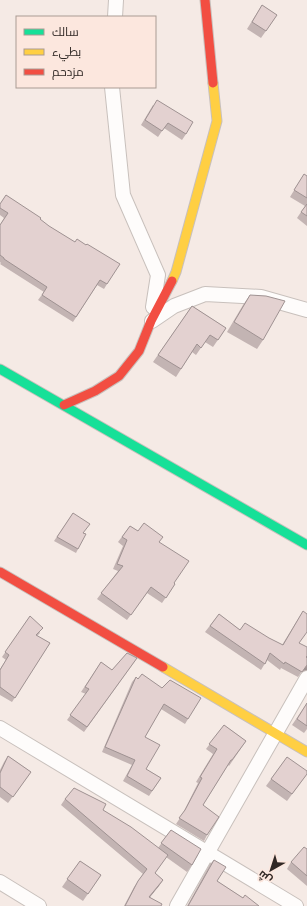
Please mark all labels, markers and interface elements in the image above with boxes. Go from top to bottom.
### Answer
legend [16,16,156,88]
text: سالك [52,24,79,39]
text: بطيء [52,44,81,62]
text: مزدحم [52,64,84,80]
north arrow [251,850,291,890]
text: ش [255,868,275,888]

